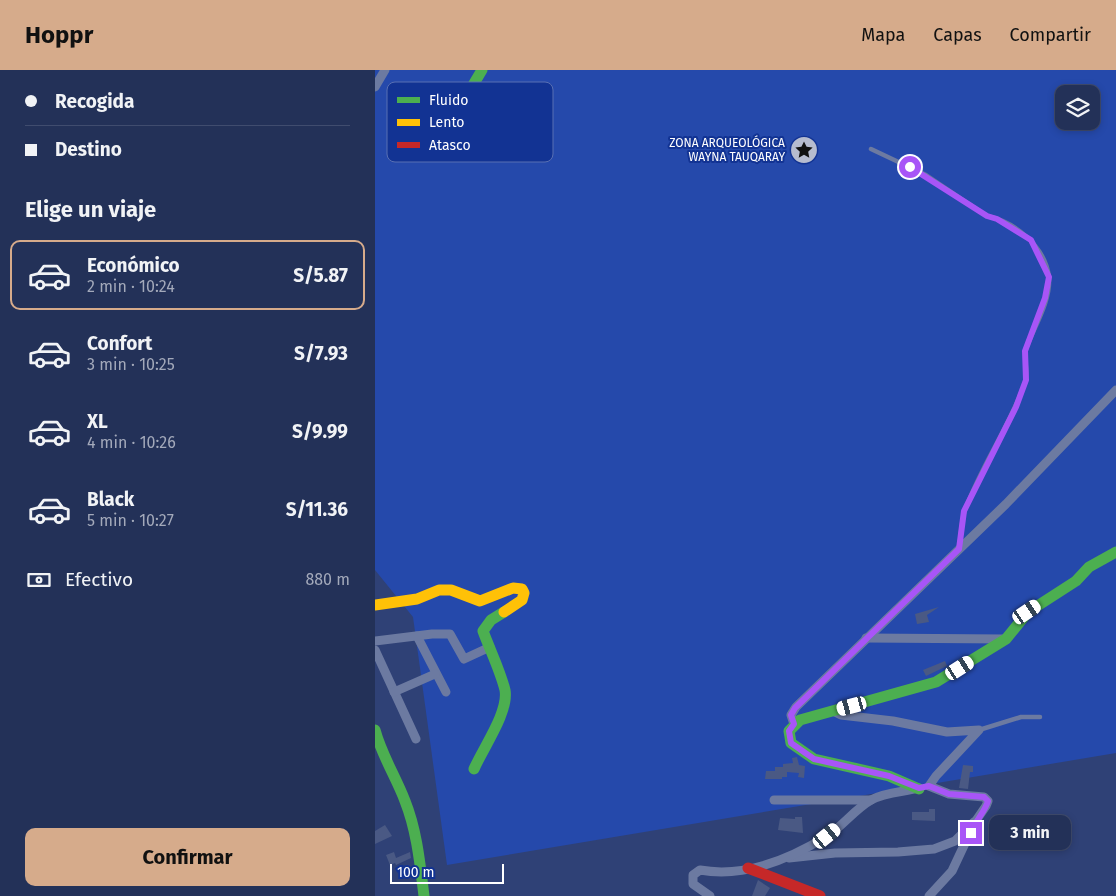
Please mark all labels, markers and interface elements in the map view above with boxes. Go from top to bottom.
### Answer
text: Hoppr [25,21,93,49]
text: Mapa [861,24,905,46]
text: Capas [933,24,982,46]
text: Compartir [1010,24,1091,46]
legend [387,82,553,162]
map controls [1055,85,1100,130]
button: layers [1055,85,1100,130]
text: Recogida [55,90,134,113]
text: Fluido [429,92,468,109]
text: Lento [429,114,464,131]
place label: ZONA ARQUEOLÓGICA WAYNA TAUQARAY [669,135,785,164]
place icon: ZONA ARQUEOLÓGICA WAYNA TAUQARAY [789,135,819,165]
text: Atasco [429,137,471,154]
text: Destino [55,138,122,161]
route start [899,156,921,178]
text: Elige un viaje [25,196,156,223]
icon: car [27,253,72,298]
text: Económico [87,254,180,277]
text: S/5.87 [293,264,348,287]
text: 2 min · 10:24 [87,277,175,296]
icon: car [27,331,72,376]
text: Confort [87,332,152,355]
text: S/7.93 [294,342,348,365]
text: 3 min · 10:25 [87,355,175,374]
icon: car [27,409,72,454]
text: XL [87,410,108,433]
text: S/9.99 [292,420,348,443]
text: 4 min · 10:26 [87,433,176,452]
icon: car [27,487,72,532]
text: Black [87,488,134,511]
text: S/11.36 [286,498,348,521]
text: 5 min · 10:27 [87,511,174,530]
icon: cash [25,566,53,594]
text: Efectivo [65,568,133,591]
text: 880 m [305,570,350,589]
car [1010,597,1043,627]
car [943,654,976,682]
car [835,695,868,717]
callout: 3 min [989,816,1071,850]
car [810,821,843,851]
route end [960,822,982,844]
text: 3 min [1010,823,1050,842]
button: Confirmar [25,828,350,886]
scale bar [390,861,504,884]
text: 100 m [397,864,434,881]

